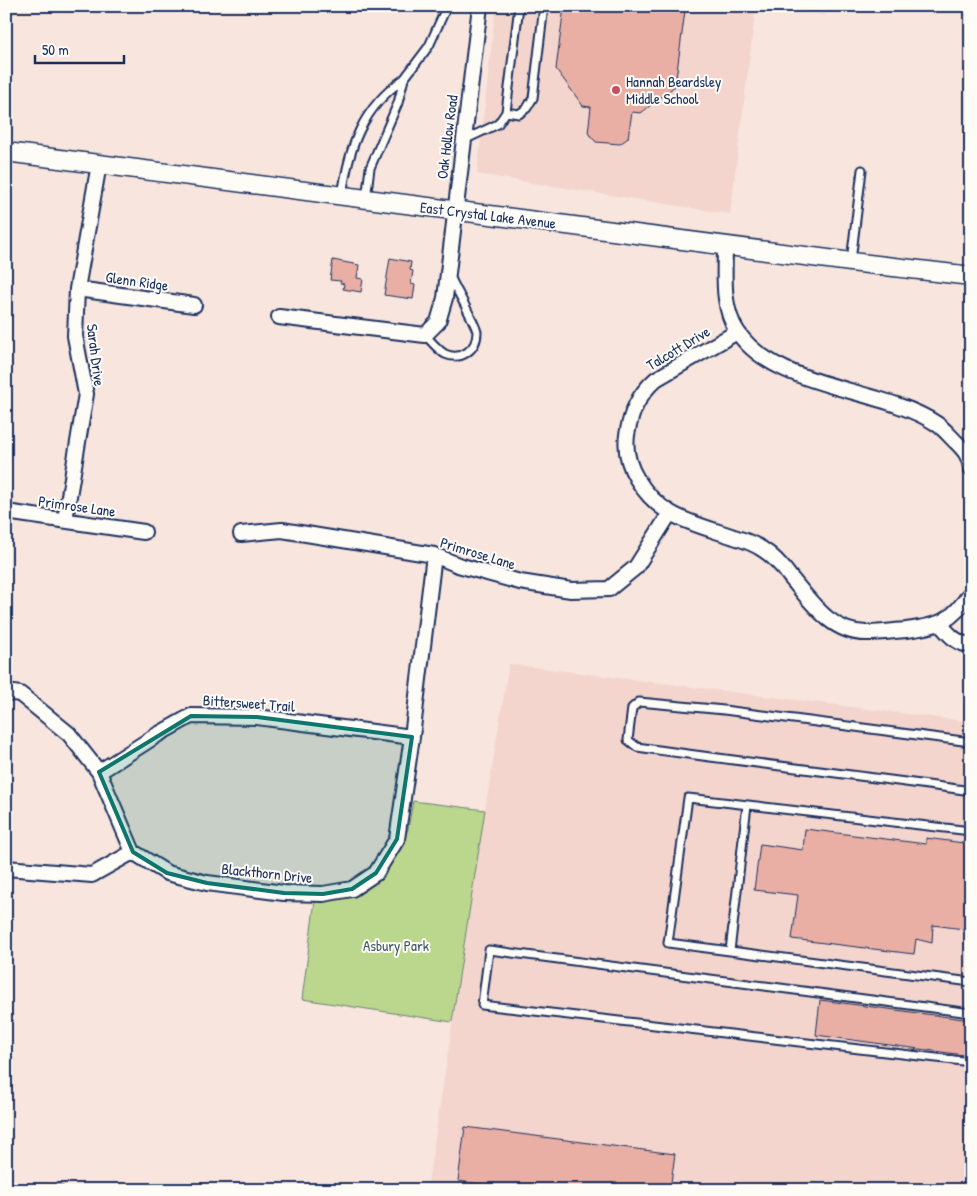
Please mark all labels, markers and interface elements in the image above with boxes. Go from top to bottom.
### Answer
scale bar [35,32,124,64]
text: 50 m [42,39,69,60]
place label: Hannah Beardsley Middle School [626,71,721,109]
marker: Hannah Beardsley Middle School [610,84,622,96]
street label: Oak Hollow Road [431,94,463,180]
street label: East Crystal Lake Avenue [419,196,557,234]
street label: Glenn Ridge [104,266,170,296]
street label: Talcott Drive [642,321,714,375]
street label: Sarah Drive [82,323,110,387]
street label: Primrose Lane [37,490,117,522]
street label: Primrose Lane [438,532,518,574]
street label: Bittersweet Trail [202,689,296,717]
street label: Blackthorn Drive [221,858,314,888]
park label: Asbury Park [363,935,429,956]

